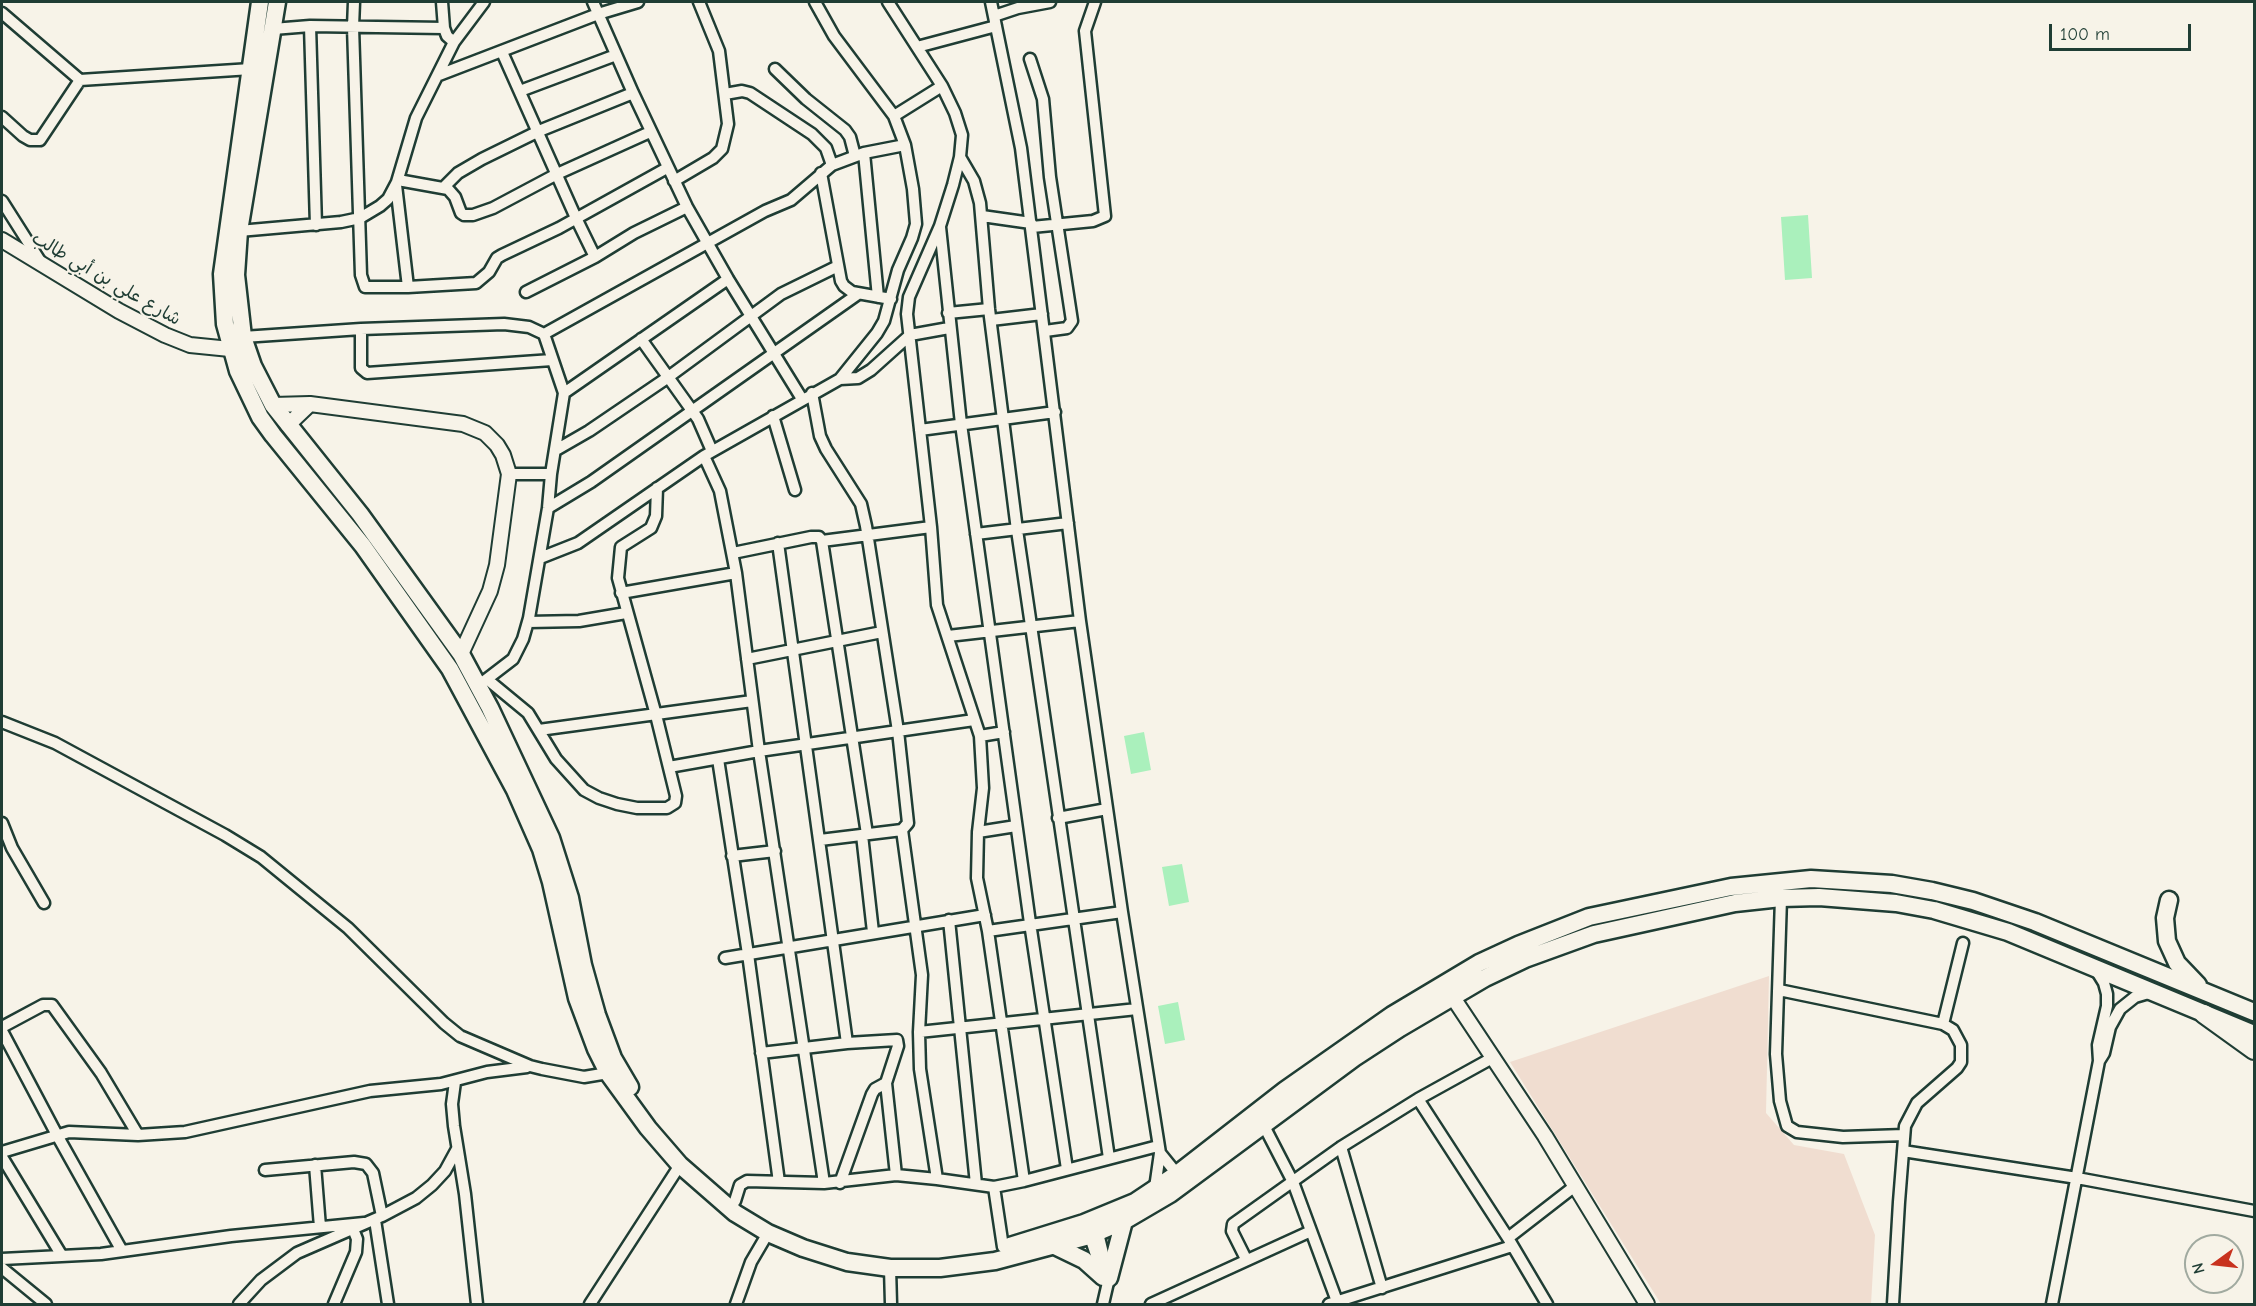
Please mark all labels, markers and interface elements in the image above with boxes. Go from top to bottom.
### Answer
scale bar [2052,12,2194,50]
text: 100 m [2060,24,2110,45]
street label: شارع علي بن أبي طالب [28,227,184,331]
north arrow [2184,1234,2244,1294]
text: N [2189,1261,2209,1276]

